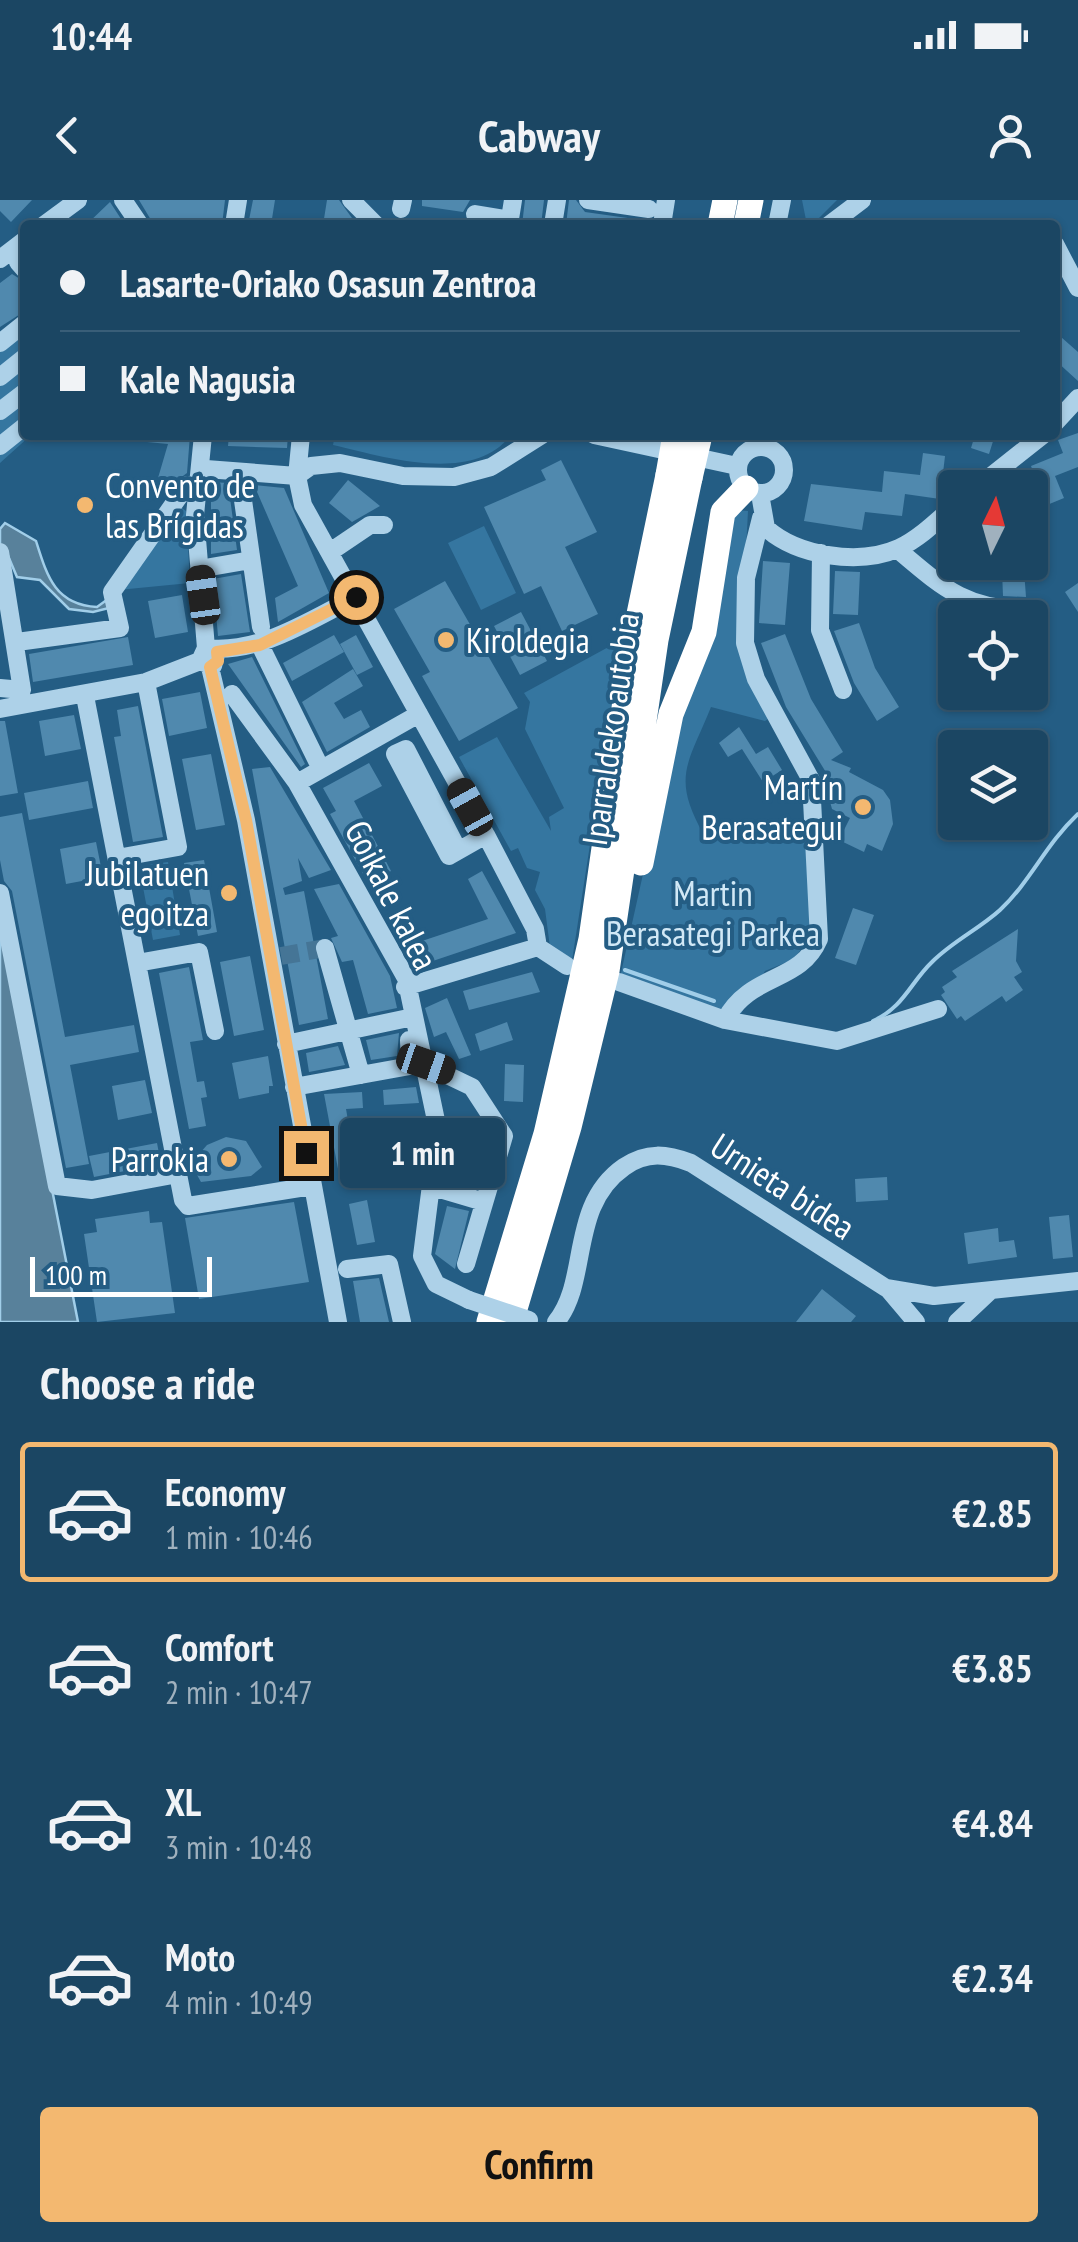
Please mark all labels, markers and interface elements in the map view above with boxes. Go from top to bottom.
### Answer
text: 10:44 [50,11,132,60]
text: Cabway [478,106,600,164]
icon: back [40,108,95,163]
icon: person [983,108,1038,163]
text: Lasarte-Oriako Osasun Zentroa [120,258,536,307]
text: Kale Nagusia [120,354,296,403]
place label: Convento de las Brígidas [105,462,255,548]
north arrow [938,470,1048,580]
map controls [938,470,1048,840]
marker: Convento de las Brígidas [74,494,96,516]
car [184,563,222,627]
route start [334,575,379,620]
button: locate [938,600,1048,710]
street label: Iparraldeko autobia [571,610,649,848]
place label: Kiroldegia [466,617,590,663]
marker: Kiroldegia [435,629,457,651]
button: layers [938,730,1048,840]
place label: Martín Berasategui [701,764,843,850]
car [442,773,498,841]
marker: Martín Berasategui [852,796,874,818]
street label: Goikale kalea [335,812,449,978]
place label: Jubilatuen egoitza [85,850,209,936]
park label: Martin Berasategi Parkea [606,870,820,956]
marker: Jubilatuen egoitza [218,882,240,904]
car [393,1040,459,1088]
callout: 1 min [341,1118,506,1188]
street label: Urnieta bidea [702,1122,864,1250]
route end [284,1131,329,1176]
text: 1 min [390,1132,455,1174]
place label: Parrokia [111,1136,209,1182]
marker: Parrokia [218,1148,240,1170]
scale bar [30,1252,212,1296]
text: 100 m [45,1256,107,1293]
text: Choose a ride [40,1353,255,1411]
icon: car [45,1467,135,1557]
text: Economy [165,1467,285,1516]
text: €2.85 [952,1488,1033,1537]
text: 1 min · 10:46 [165,1516,313,1558]
icon: car [45,1622,135,1712]
text: Comfort [165,1622,274,1671]
text: €3.85 [952,1643,1033,1692]
text: 2 min · 10:47 [165,1671,313,1713]
icon: car [45,1777,135,1867]
text: XL [165,1777,201,1826]
text: €4.84 [952,1798,1033,1847]
text: 3 min · 10:48 [165,1826,313,1868]
icon: car [45,1932,135,2022]
text: Moto [165,1932,235,1981]
text: €2.34 [952,1953,1033,2002]
text: 4 min · 10:49 [165,1981,313,2023]
button: Confirm [40,2107,1038,2222]

